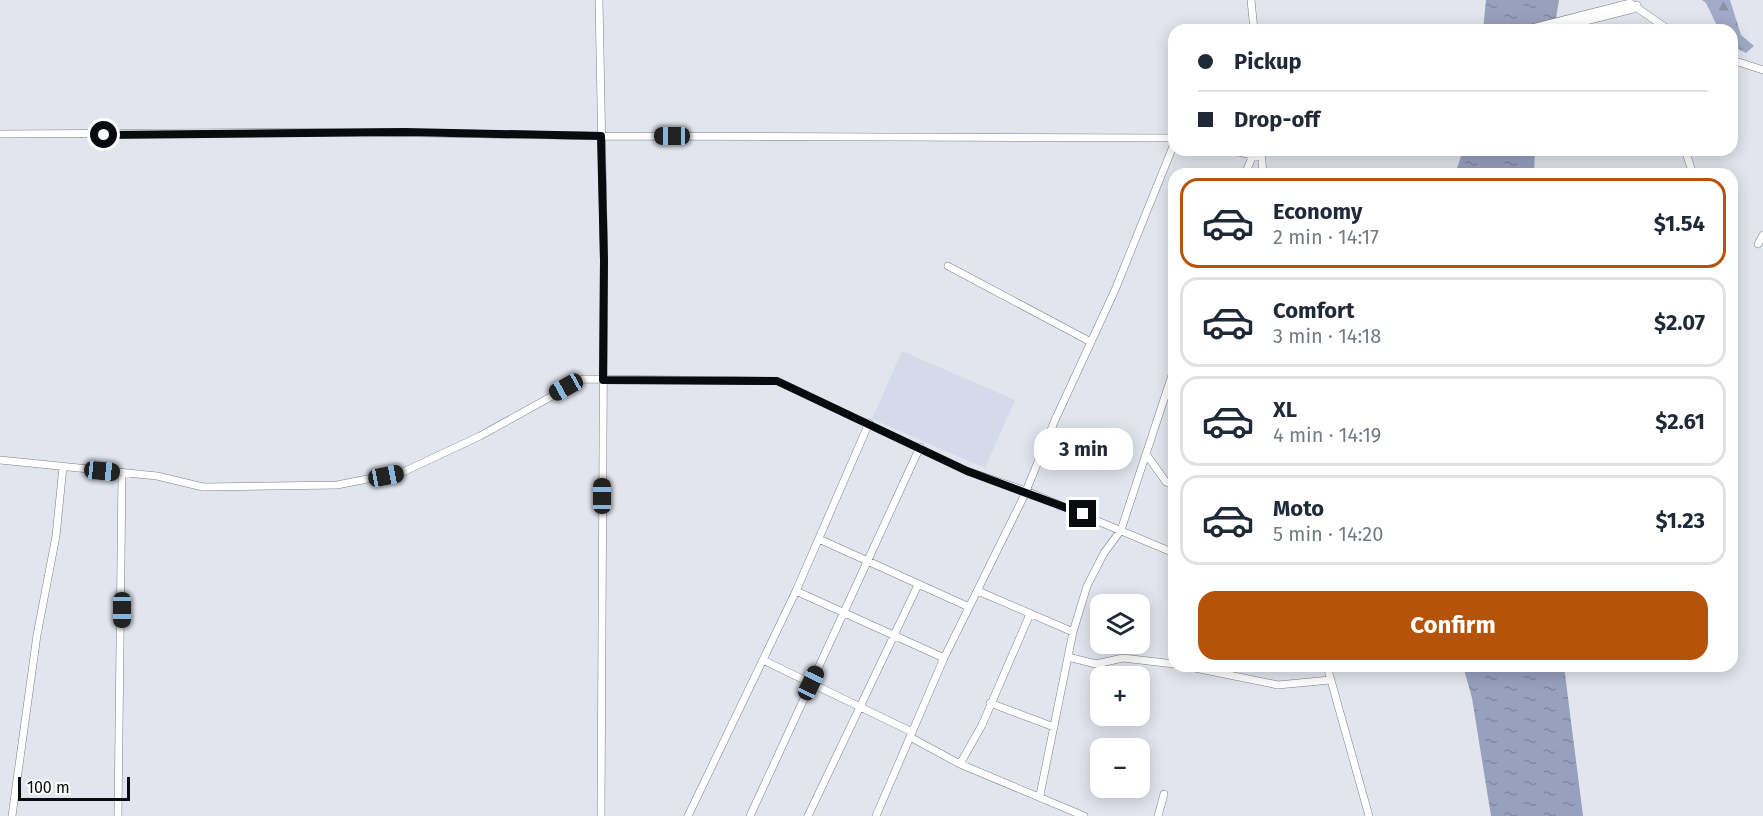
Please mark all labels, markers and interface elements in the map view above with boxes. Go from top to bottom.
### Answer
text: Pickup [1234,48,1302,75]
text: Drop-off [1234,106,1320,133]
route start [90,121,117,148]
car [654,127,690,145]
icon: car [1201,196,1255,250]
text: Economy [1273,198,1362,225]
text: $1.54 [1654,210,1705,237]
text: 2 min · 14:17 [1273,225,1379,249]
icon: car [1201,295,1255,349]
text: Comfort [1273,297,1354,324]
text: $2.07 [1654,309,1705,336]
text: 3 min · 14:18 [1273,324,1381,348]
car [546,370,586,404]
icon: car [1201,394,1255,448]
text: XL [1273,396,1297,423]
text: $2.61 [1655,408,1705,435]
text: 4 min · 14:19 [1273,423,1381,447]
callout: 3 min [1034,427,1132,469]
text: 3 min [1059,437,1108,461]
car [83,460,121,482]
car [367,464,405,488]
car [593,478,611,514]
icon: car [1201,493,1255,547]
text: Moto [1273,495,1324,522]
route end [1069,500,1096,527]
text: $1.23 [1656,507,1705,534]
text: 5 min · 14:20 [1273,522,1383,546]
button: Confirm [1198,591,1708,660]
car [113,592,131,628]
map controls [1090,594,1150,798]
button: layers [1090,594,1150,654]
car [795,663,827,703]
button: + [1090,666,1150,726]
button: − [1090,738,1150,798]
scale bar [18,774,130,802]
text: 100 m [27,778,70,797]

